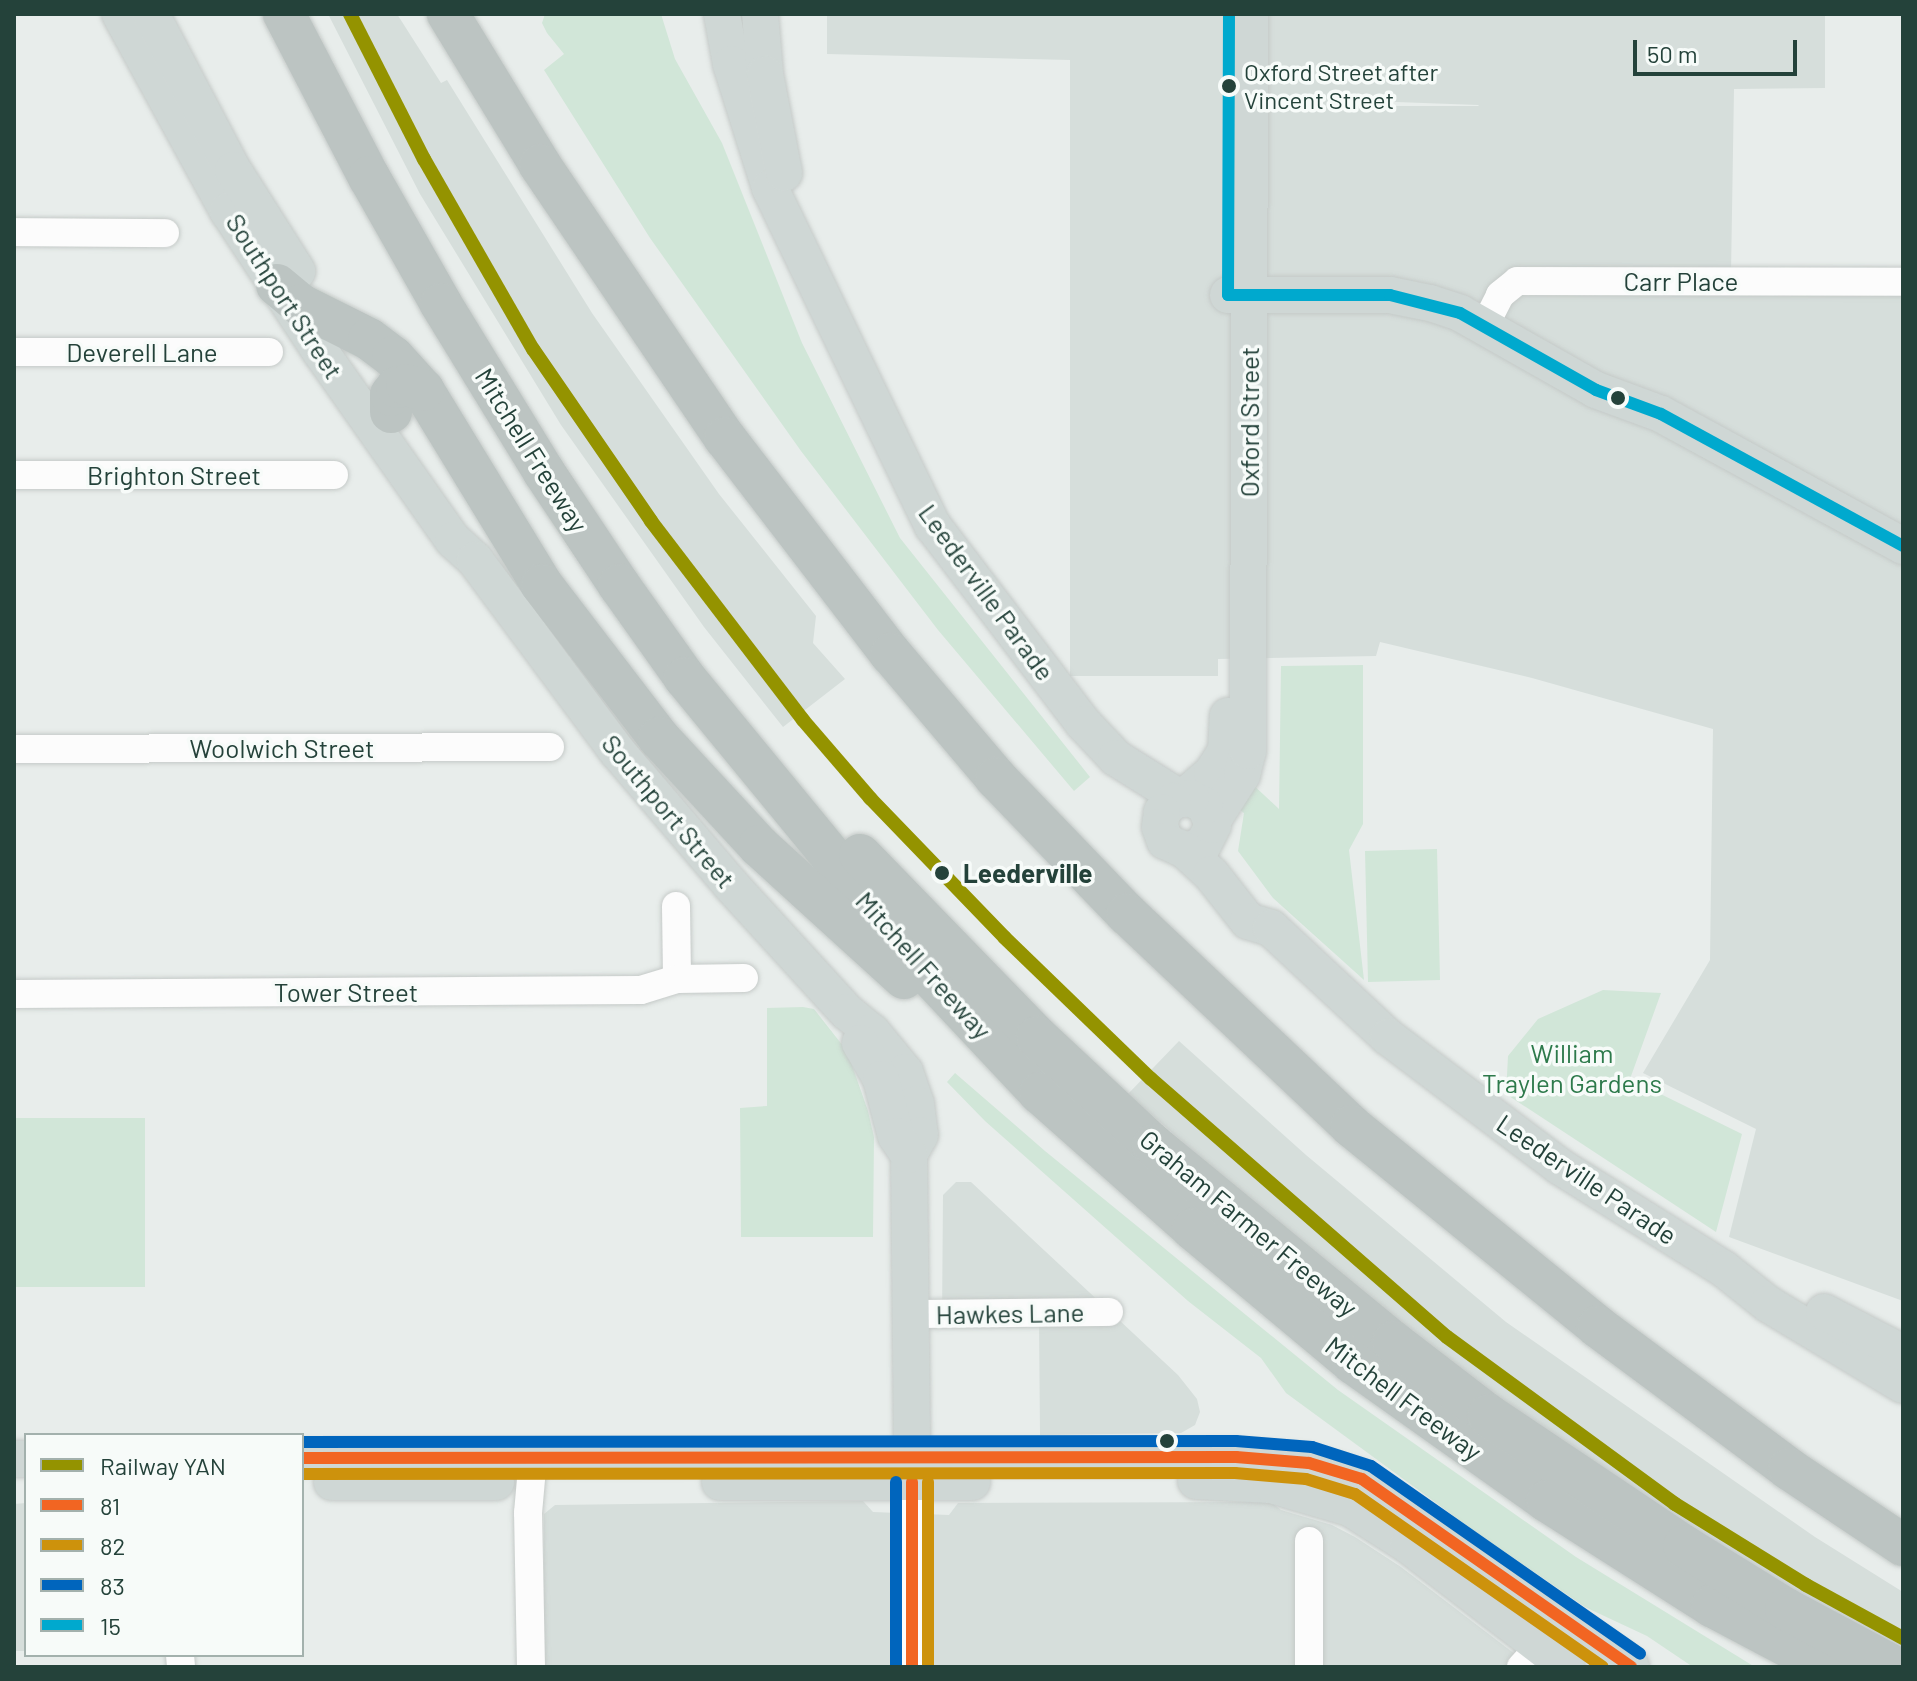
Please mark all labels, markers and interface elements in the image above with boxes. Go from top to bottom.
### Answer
scale bar [1637,24,1801,74]
text: 50 m [1647,39,1698,68]
place label: Oxford Street after Vincent Street [1244,58,1438,114]
marker: Oxford Street after Vincent Street [1221,78,1237,94]
street label: Southport Street [220,208,350,384]
street label: Carr Place [1624,265,1738,297]
street label: Deverell Lane [66,336,218,368]
street label: Oxford Street [1233,347,1265,497]
street label: Mitchell Freeway [469,362,595,538]
unlabelled marker [1610,390,1626,406]
street label: Brighton Street [87,459,261,491]
street label: Leederville Parade [913,498,1061,686]
street label: Southport Street [596,728,742,894]
street label: Woolwich Street [190,732,374,764]
place label: Leederville [963,857,1092,889]
marker: Leederville [928,859,956,887]
street label: Mitchell Freeway [850,885,998,1045]
street label: Tower Street [274,976,418,1008]
park label: William Traylen Gardens [1482,1037,1662,1098]
street label: Leederville Parade [1491,1107,1683,1251]
street label: Graham Farmer Freeway [1134,1123,1364,1323]
street label: Hawkes Lane [935,1296,1085,1330]
street label: Mitchell Freeway [1320,1329,1488,1467]
legend [24,1433,304,1657]
unlabelled marker [1159,1433,1175,1449]
text: Railway YAN [100,1451,226,1480]
text: 81 [100,1491,120,1520]
text: 82 [100,1531,125,1560]
text: 83 [100,1571,125,1600]
text: 15 [100,1611,121,1640]

